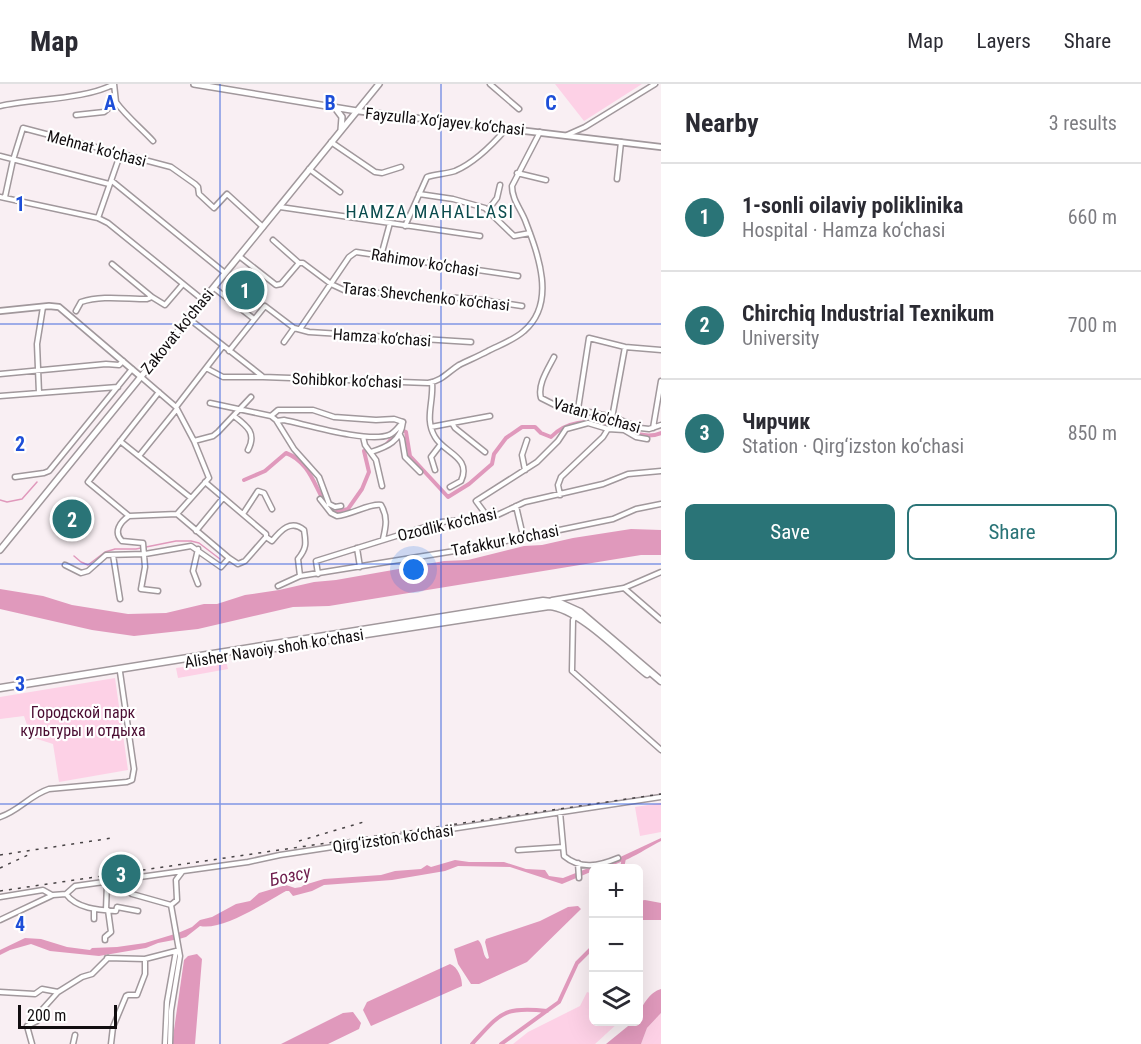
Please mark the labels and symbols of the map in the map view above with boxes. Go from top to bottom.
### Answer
text: A [104,91,116,115]
text: B [324,91,336,115]
text: C [545,91,557,115]
street label: Fayzulla Xo‘jayev ko‘chasi [364,104,526,139]
street label: Mehnat ko‘chasi [45,126,148,171]
text: 1 [15,192,25,216]
district label: HAMZA MAHALLASI [345,201,515,222]
street label: Rahimov ko‘chasi [370,245,480,280]
pin: 1 [226,268,264,312]
street label: Taras Shevchenko ko‘chasi [341,278,511,315]
street label: Zakovat ko'chasi [137,285,218,378]
street label: Hamza ko‘chasi [332,325,432,350]
street label: Sohibkor ko‘chasi [292,369,402,392]
street label: Vatan ko'chasi [551,394,643,437]
text: 2 [15,432,25,456]
pin: 2 [52,496,92,542]
street label: Ozodlik ko‘chasi [396,504,499,545]
street label: Tafakkur ko‘chasi [450,521,560,560]
your location [399,555,428,584]
street label: Alisher Navoiy shoh koʻchasi [183,625,365,672]
text: 3 [15,672,25,696]
park label: Городской парк культуры и отдыха [20,703,146,740]
street label: Qirg‘izston ko‘chasi [332,821,455,856]
pin: 3 [102,852,140,896]
water label: Бозсу [267,861,313,890]
text: 4 [15,912,25,936]
scale bar [18,1002,117,1030]

